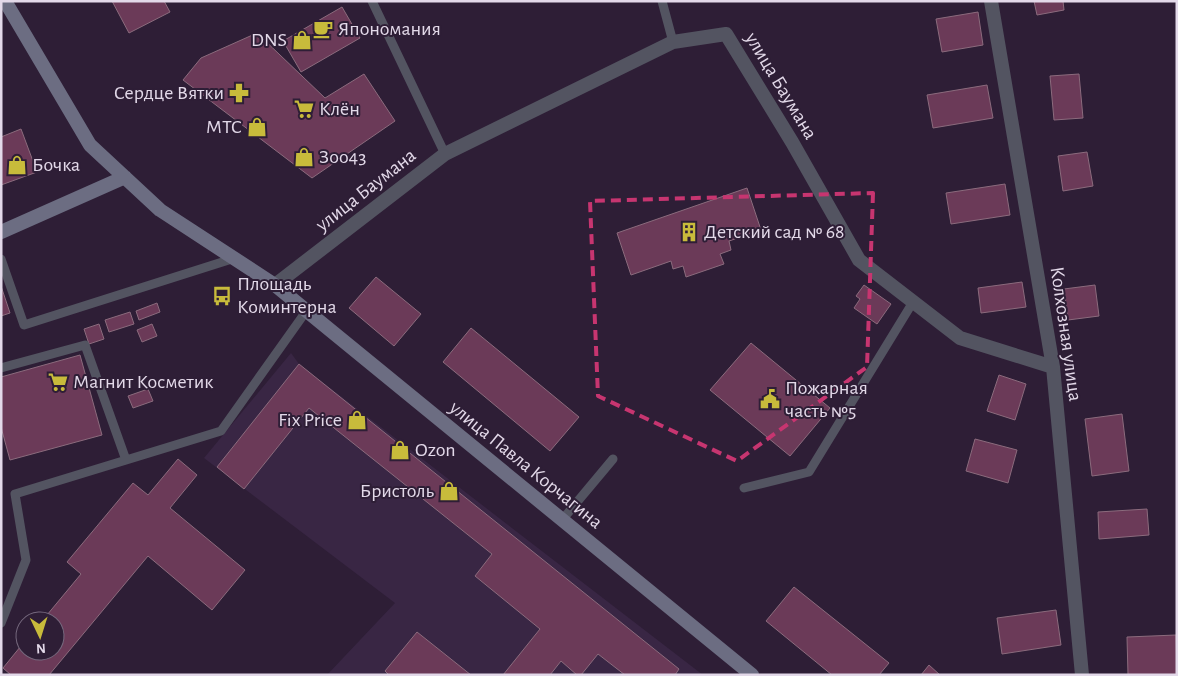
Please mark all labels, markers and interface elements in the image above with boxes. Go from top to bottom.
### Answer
cafe icon: Япономания [312,18,334,40]
place label: Япономания [338,19,441,39]
street label: улица Баумана [741,28,821,143]
shop icon: DNS [291,29,313,51]
place label: DNS [251,30,287,50]
pharmacy icon: Сердце Вятки [228,82,250,104]
place label: Сердце Вятки [114,83,224,103]
supermarket icon: Клён [293,98,315,120]
place label: Клён [319,99,360,119]
shop icon: МТС [246,116,268,138]
place label: МТС [206,117,242,137]
street label: улица Баумана [311,145,420,236]
shop icon: Зоо43 [293,146,315,168]
place label: Зоо43 [319,147,366,167]
shop icon: Бочка [6,154,28,176]
place label: Бочка [32,155,80,175]
building icon: Детский сад № 68 [678,221,700,243]
place label: Детский сад № 68 [704,222,845,242]
street label: Колхозная улица [1047,265,1085,403]
place label: Площадь Коминтерна [237,274,337,317]
bus stop icon: Площадь Коминтерна [211,285,233,307]
supermarket icon: Магнит Косметик [47,371,69,393]
place label: Магнит Косметик [73,372,213,392]
place label: Пожарная часть №5 [785,378,868,421]
public building icon: Пожарная часть №5 [759,388,781,410]
street label: улица Павла Корчагина [445,397,606,533]
shop icon: Fix Price [346,409,368,431]
place label: Fix Price [278,410,342,430]
shop icon: Ozon [389,439,411,461]
place label: Ozon [415,440,456,460]
shop icon: Бристоль [438,480,460,502]
place label: Бристоль [360,481,434,501]
north arrow [15,611,65,661]
text: N [35,641,46,655]

